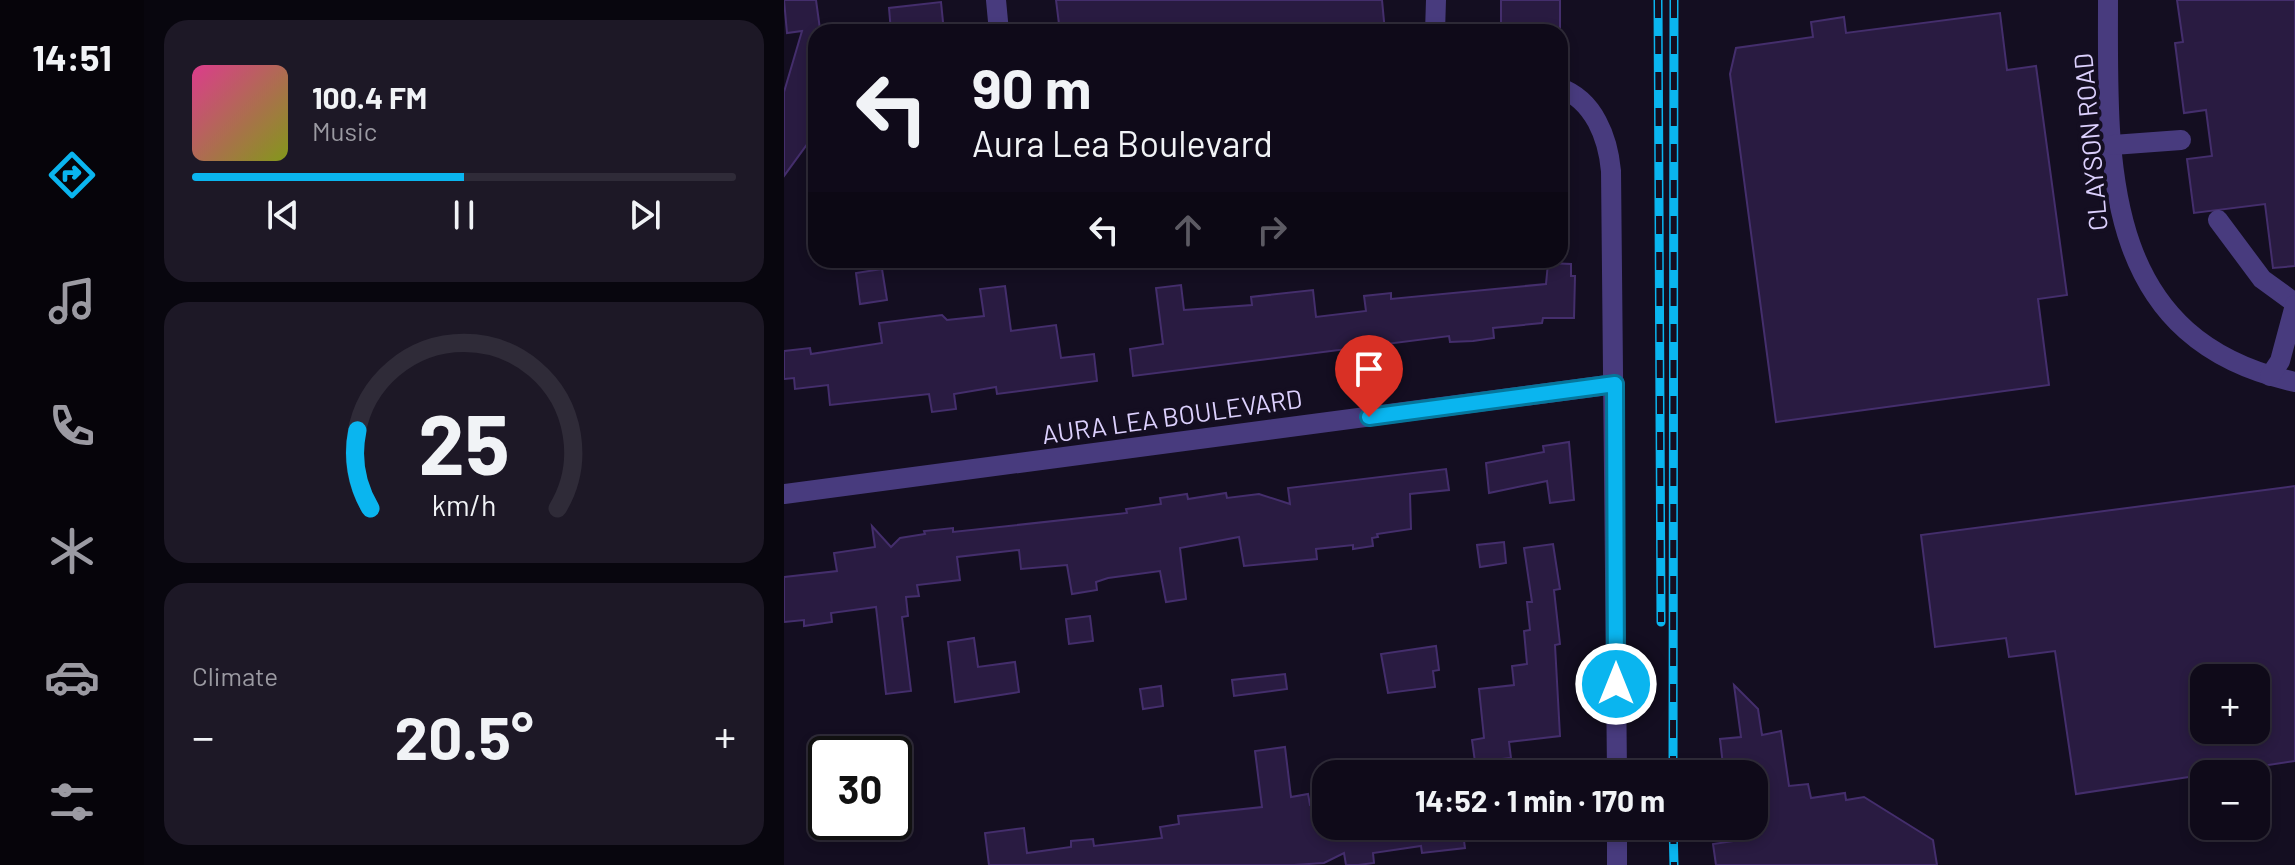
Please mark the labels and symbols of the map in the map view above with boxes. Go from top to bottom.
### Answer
street label: CLAYSON ROAD [2066,52,2113,232]
pin [1335,335,1403,417]
street label: AURA LEA BOULEVARD [1040,382,1304,449]
position arrow [1574,642,1658,726]
speed limit sign: 30 [808,736,912,840]

